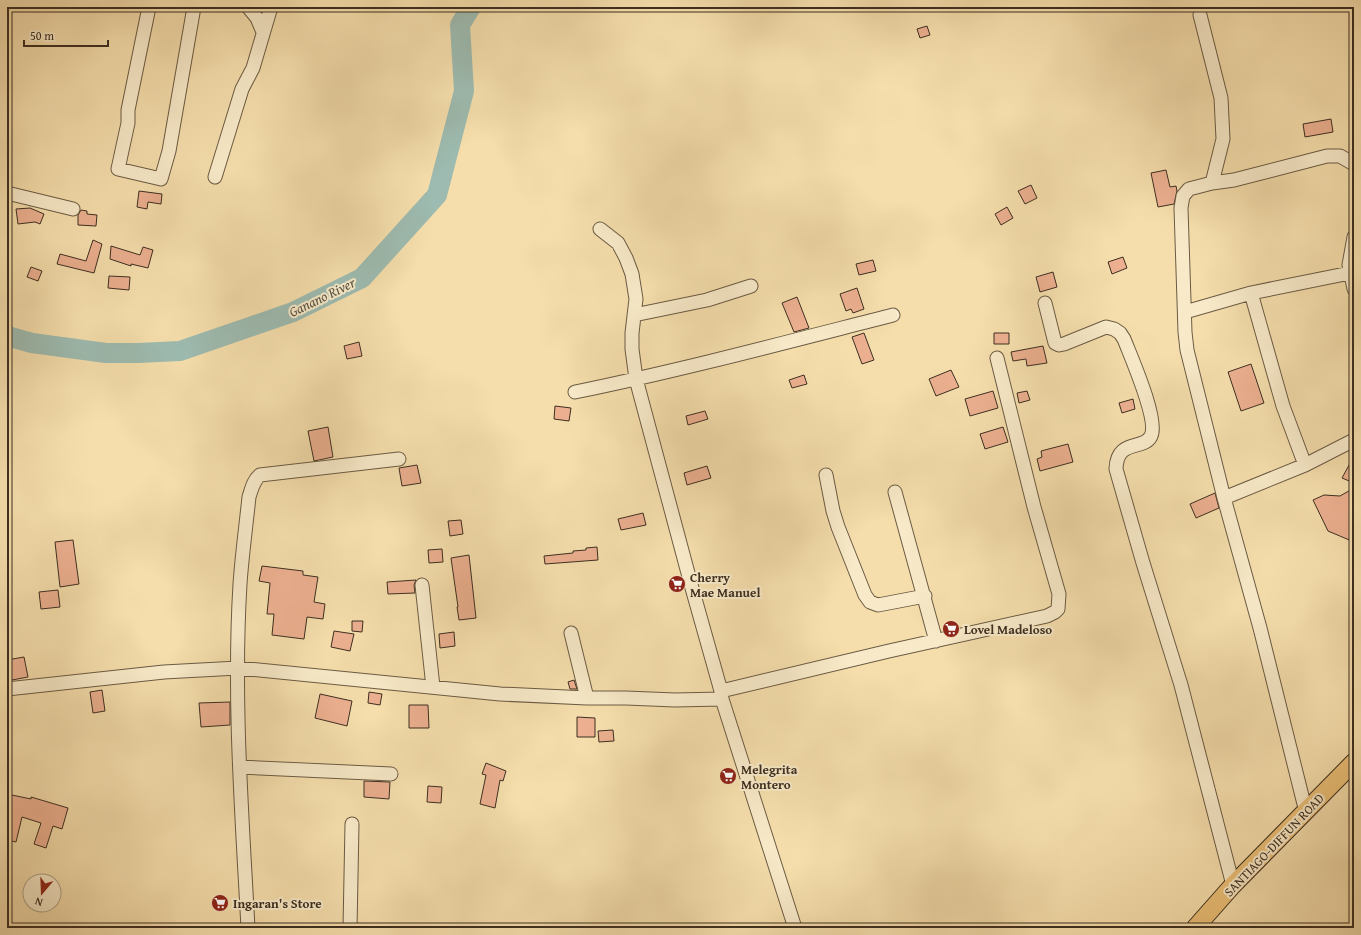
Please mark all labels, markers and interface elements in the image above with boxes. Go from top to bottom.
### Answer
scale bar [24,22,108,48]
text: 50 m [30,27,54,44]
water label: Ganano River [285,272,359,322]
place label: Cherry Mae Manuel [690,568,761,602]
supermarket icon: Cherry Mae Manuel [667,574,687,594]
supermarket icon: Lovel Madeloso [941,619,961,639]
place label: Lovel Madeloso [964,620,1052,639]
place label: Melegrita Montero [741,760,798,794]
supermarket icon: Melegrita Montero [718,766,738,786]
street label: SANTIAGO-DIFFUN ROAD [1220,789,1328,901]
north arrow [22,873,62,913]
text: N [32,893,45,911]
supermarket icon: Ingaran's Store [210,893,230,913]
place label: Ingaran's Store [233,894,322,913]

